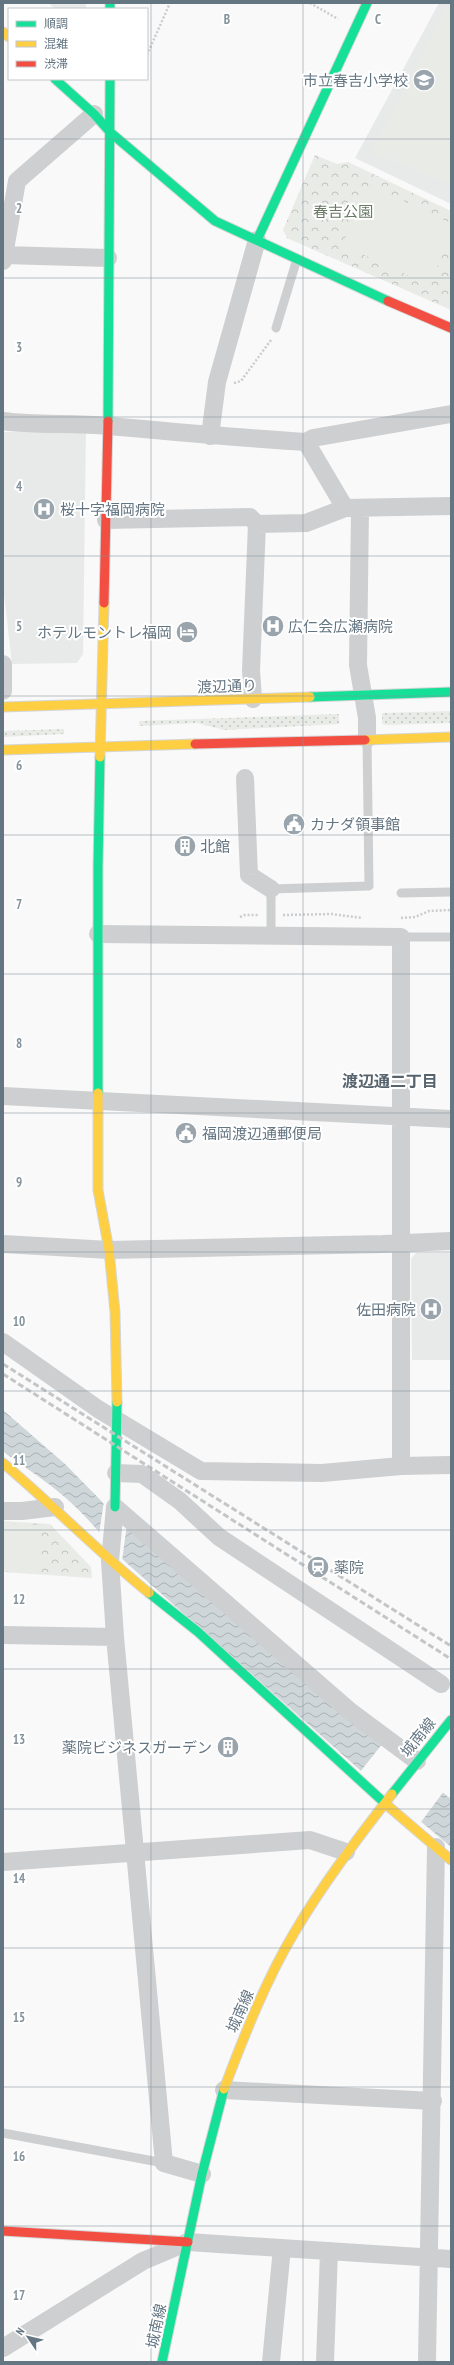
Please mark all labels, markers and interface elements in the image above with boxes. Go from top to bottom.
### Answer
legend [8,8,148,80]
text: B [224,11,230,28]
text: C [375,11,381,28]
text: 順調 [44,16,68,31]
text: 混雑 [44,36,68,51]
text: 渋滞 [44,56,68,71]
school or university icon: 市立春吉小学校 [411,67,437,93]
place label: 市立春吉小学校 [303,71,408,90]
text: 2 [16,200,22,217]
park label: 春吉公園 [313,202,373,221]
text: 3 [16,339,22,356]
text: 4 [16,478,23,495]
hospital icon: 桜十字福岡病院 [31,496,57,522]
place label: 桜十字福岡病院 [60,500,165,519]
hospital icon: 広仁会広瀬病院 [260,613,286,639]
place label: 広仁会広瀬病院 [288,617,393,636]
text: 5 [16,618,22,635]
hotel icon: ホテルモントレ福岡 [174,619,200,645]
place label: ホテルモントレ福岡 [37,623,172,642]
street label: 渡辺通り [197,675,257,697]
text: 6 [16,757,22,774]
public building icon: カナダ領事館 [281,811,307,837]
place label: カナダ領事館 [310,815,400,834]
building icon: 北館 [172,833,198,859]
place label: 北館 [200,837,230,856]
text: 7 [16,896,22,913]
text: 8 [16,1035,22,1052]
district label: 渡辺通二丁目 [342,1071,438,1091]
public building icon: 福岡渡辺通郵便局 [173,1120,199,1146]
place label: 福岡渡辺通郵便局 [202,1124,322,1143]
text: 9 [16,1174,22,1191]
hospital icon: 佐田病院 [418,1296,444,1322]
place label: 佐田病院 [356,1300,416,1319]
text: 10 [13,1313,25,1330]
text: 11 [13,1452,25,1469]
station icon: 薬院 [305,1554,331,1580]
place label: 薬院 [334,1558,364,1577]
text: 12 [13,1591,25,1608]
street label: 城南線 [396,1714,440,1760]
text: 13 [13,1731,25,1748]
building icon: 薬院ビジネスガーデン [215,1734,241,1760]
place label: 薬院ビジネスガーデン [62,1738,212,1757]
text: 14 [13,1870,26,1887]
street label: 城南線 [222,1987,258,2035]
text: 15 [13,2009,25,2026]
text: 16 [13,2148,25,2165]
text: 17 [13,2287,25,2304]
street label: 城南線 [142,2302,170,2350]
north arrow [8,2317,48,2357]
text: N [12,2325,27,2338]

